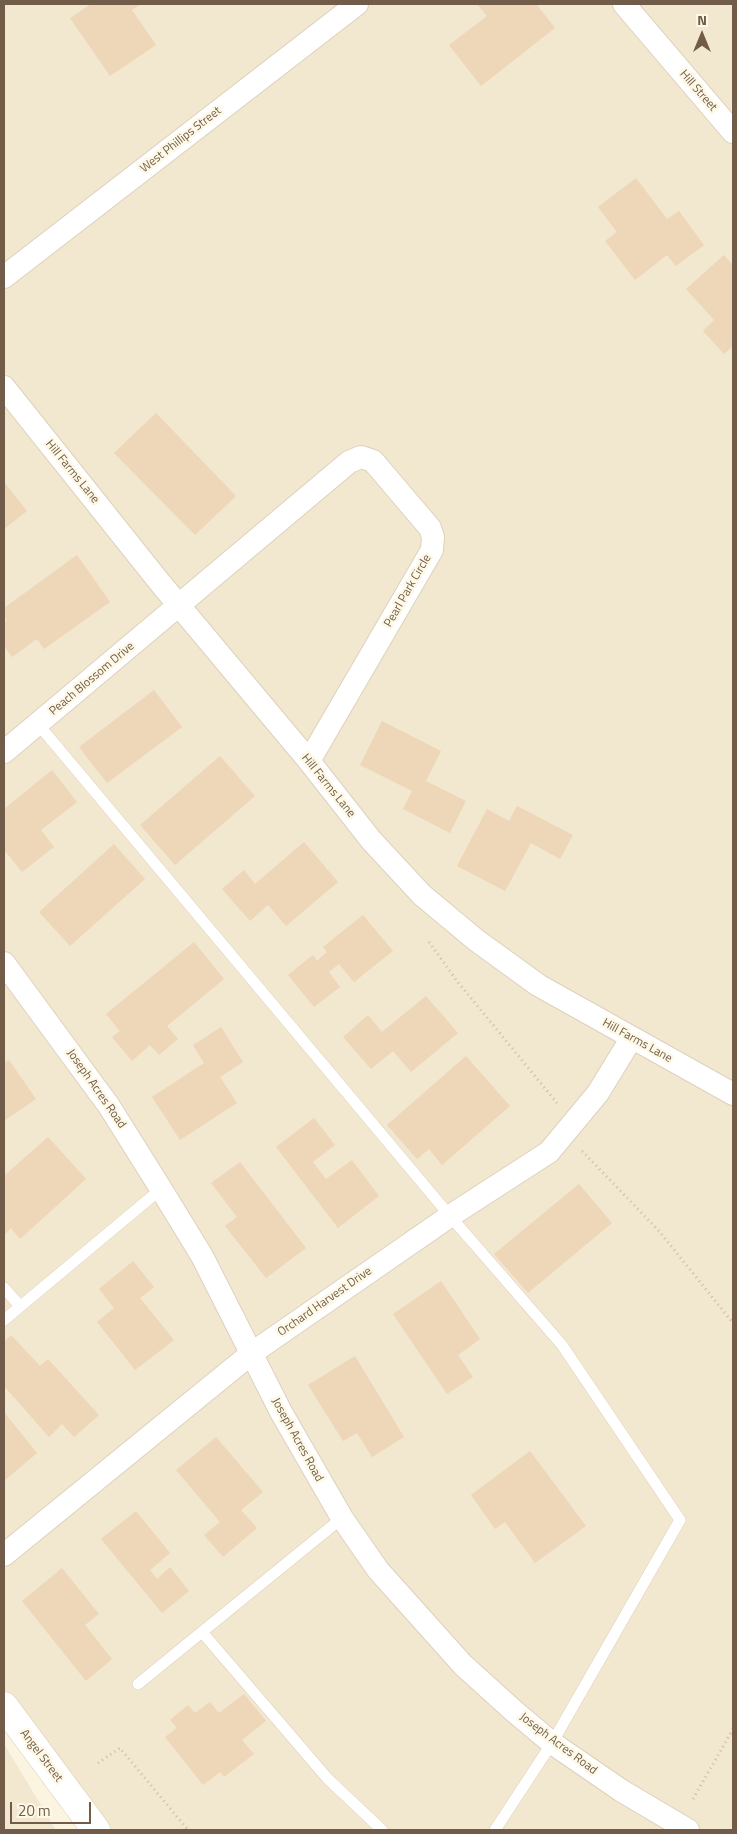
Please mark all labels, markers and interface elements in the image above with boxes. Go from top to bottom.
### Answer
text: N [697,9,707,30]
north arrow [677,10,727,60]
street label: Hill Street [676,67,720,115]
street label: West Phillips Street [138,104,224,176]
street label: Hill Farms Lane [42,437,102,507]
street label: Pearl Park Circle [381,552,435,630]
street label: Peach Blossom Drive [47,639,137,719]
street label: Hill Farms Lane [298,751,358,821]
street label: Hill Farms Lane [600,1016,674,1066]
street label: Joseph Acres Road [63,1047,129,1131]
street label: Orchard Harvest Drive [275,1264,375,1340]
street label: Joseph Acres Road [268,1396,326,1484]
street label: Joseph Acres Road [516,1710,600,1778]
street label: Angel Street [17,1727,65,1785]
scale bar [12,1792,94,1824]
text: 20 m [18,1799,51,1822]

